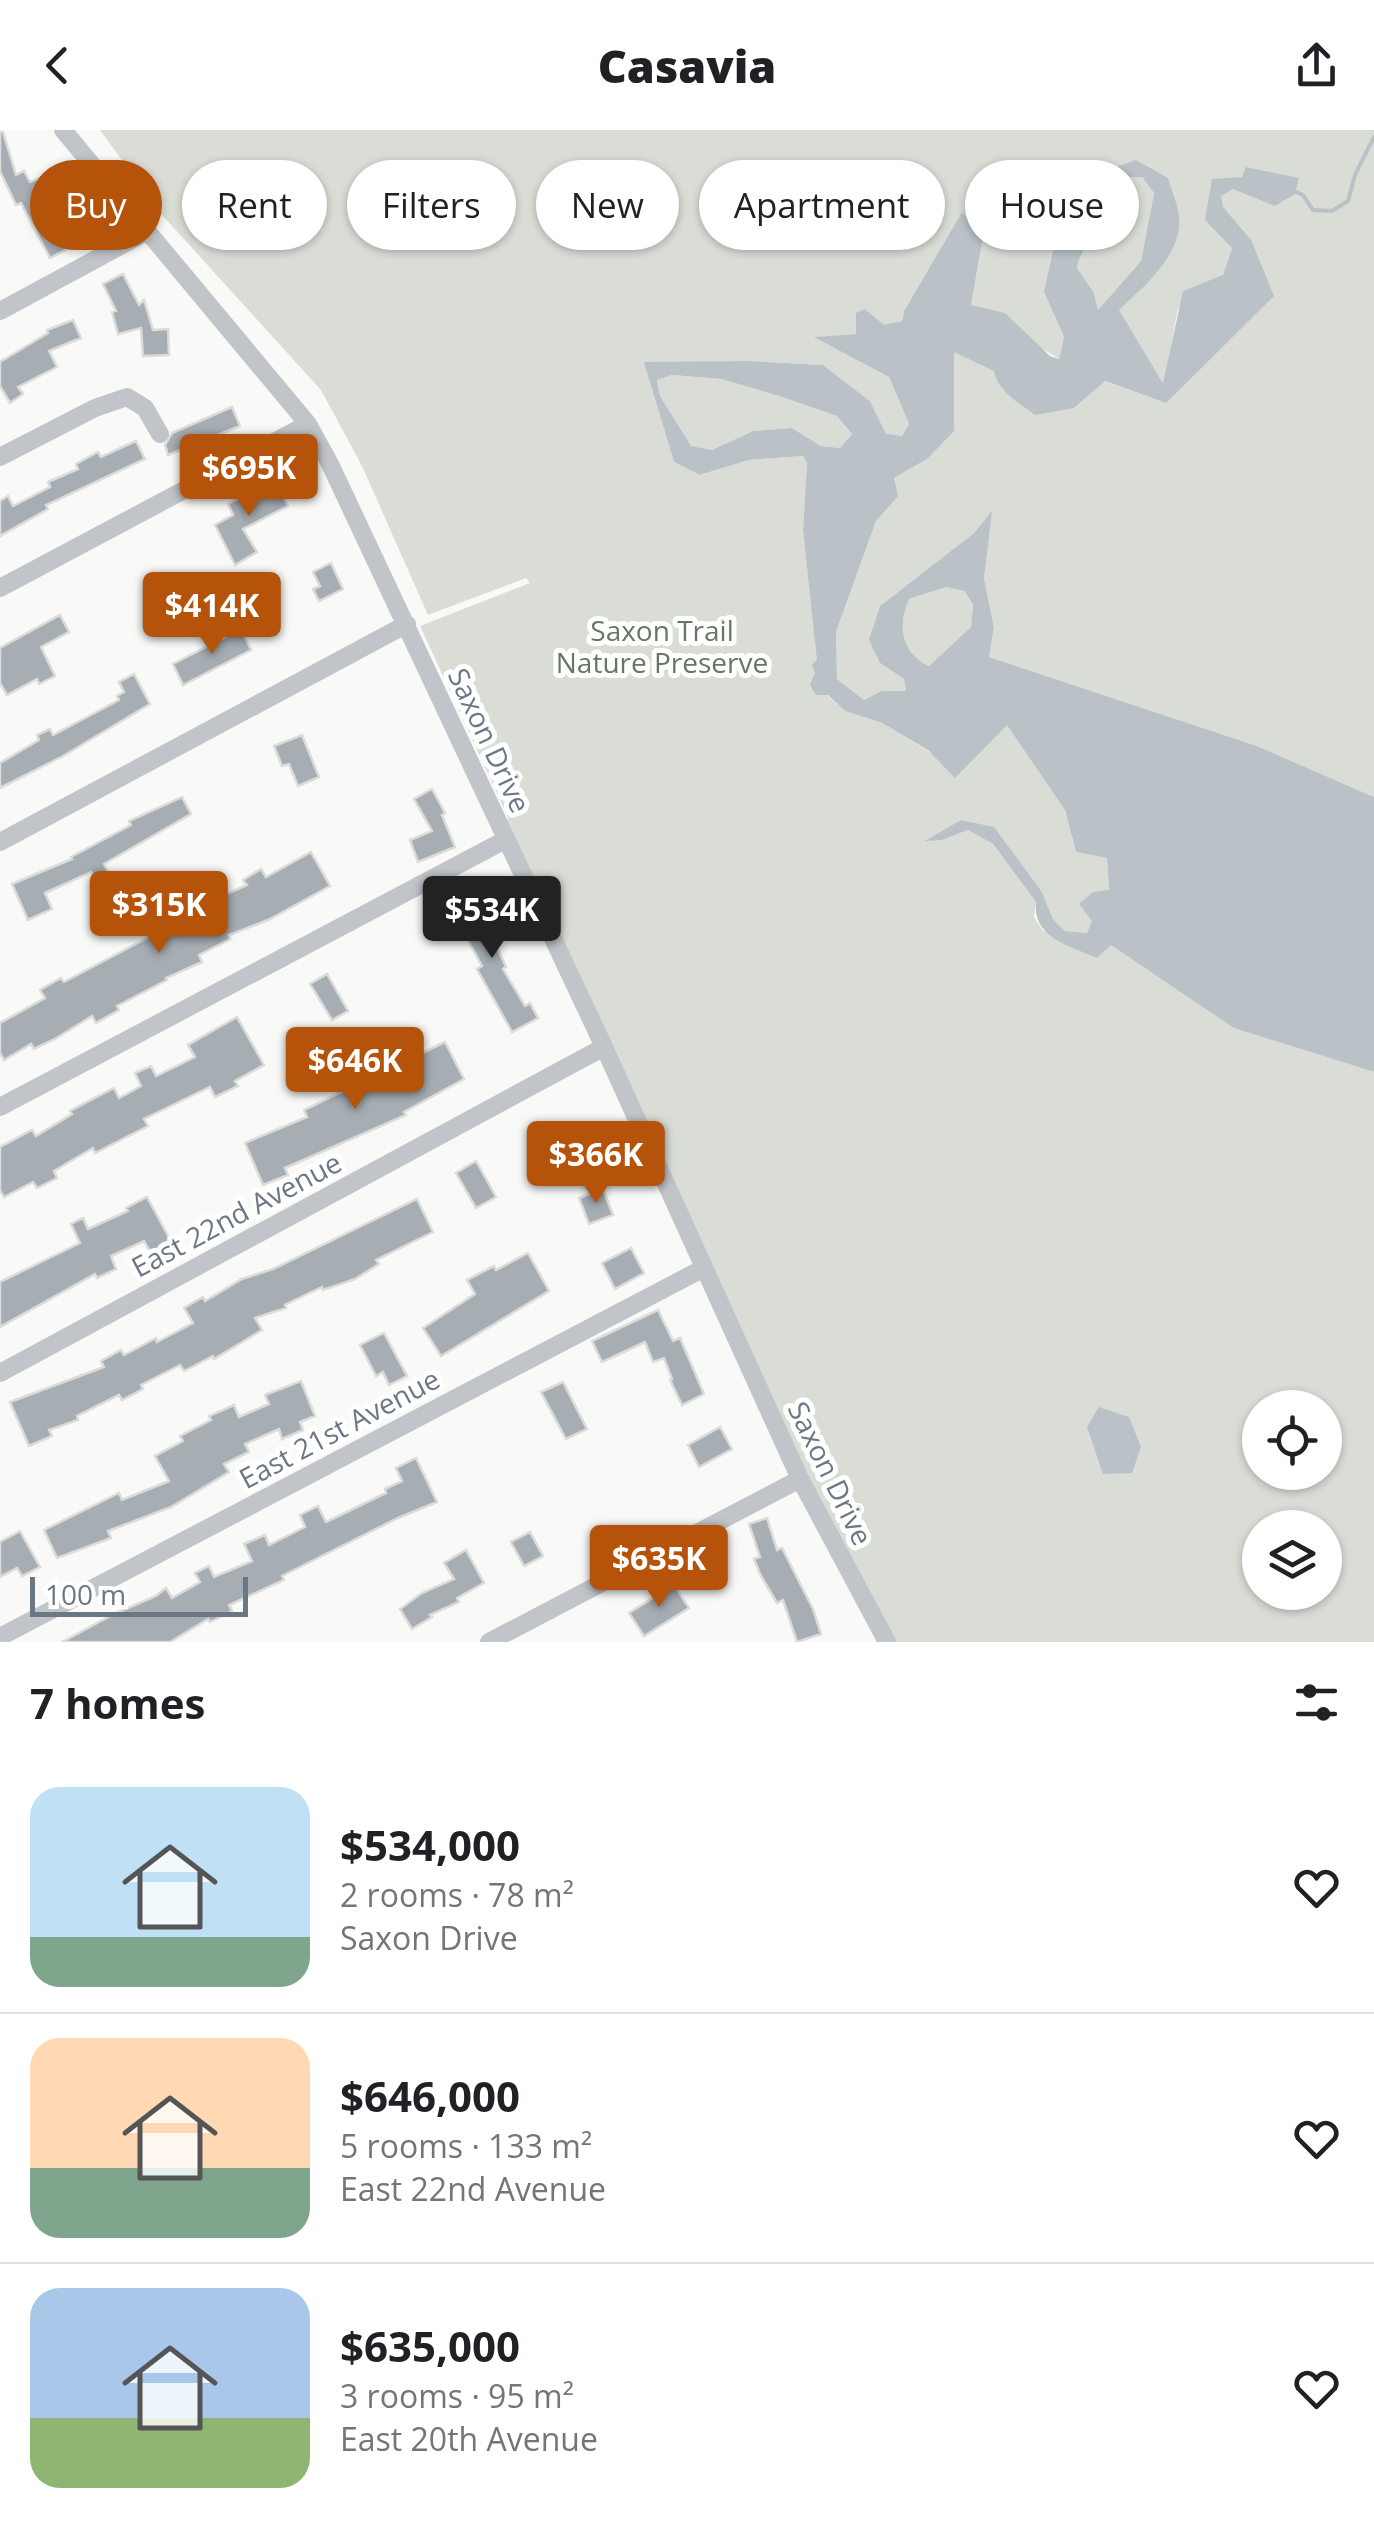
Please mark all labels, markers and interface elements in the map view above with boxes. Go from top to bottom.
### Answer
text: Casavia [598,35,776,96]
icon: back [30,38,85,93]
icon: share [1289,38,1344,93]
chip: Buy [30,160,162,250]
chip: Rent [182,160,327,250]
chip: Filters [347,160,516,250]
chip: New [536,160,679,250]
chip: Apartment [699,160,945,250]
chip: House [965,160,1139,250]
pin: $695K [179,434,319,519]
text: $695K [202,445,296,488]
pin: $414K [142,572,282,657]
text: $414K [165,583,259,626]
park label: Saxon Trail Nature Preserve [556,611,768,681]
street label: Saxon Drive [440,662,540,818]
pin: $315K [89,871,229,956]
pin: $534K [422,876,562,961]
text: $315K [112,882,206,925]
text: $534K [445,887,539,930]
pin: $646K [285,1027,425,1112]
text: $646K [308,1038,402,1081]
pin: $366K [526,1121,666,1206]
text: $366K [549,1132,643,1175]
street label: East 22nd Avenue [124,1143,348,1285]
street label: East 21st Avenue [232,1359,446,1497]
map controls [1242,1390,1342,1610]
button: locate [1242,1390,1342,1490]
street label: Saxon Drive [780,1395,882,1551]
button: layers [1242,1510,1342,1610]
pin: $635K [589,1525,729,1610]
text: $635K [612,1536,706,1579]
scale bar [30,1572,248,1616]
text: 100 m [45,1575,126,1613]
text: 7 homes [30,1674,205,1731]
icon: filters [1289,1675,1344,1730]
text: $534,000 [340,1816,520,1873]
icon: home [110,1827,230,1947]
icon: heart [1289,1860,1344,1915]
text: 2 rooms · 78 m² [340,1873,574,1916]
text: Saxon Drive [340,1916,518,1959]
text: $646,000 [340,2067,520,2124]
icon: home [110,2078,230,2198]
icon: heart [1289,2111,1344,2166]
text: 5 rooms · 133 m² [340,2124,592,2167]
text: East 22nd Avenue [340,2167,606,2210]
text: $635,000 [340,2317,520,2374]
icon: home [110,2328,230,2448]
icon: heart [1289,2361,1344,2416]
text: 3 rooms · 95 m² [340,2374,574,2417]
text: East 20th Avenue [340,2417,598,2460]

